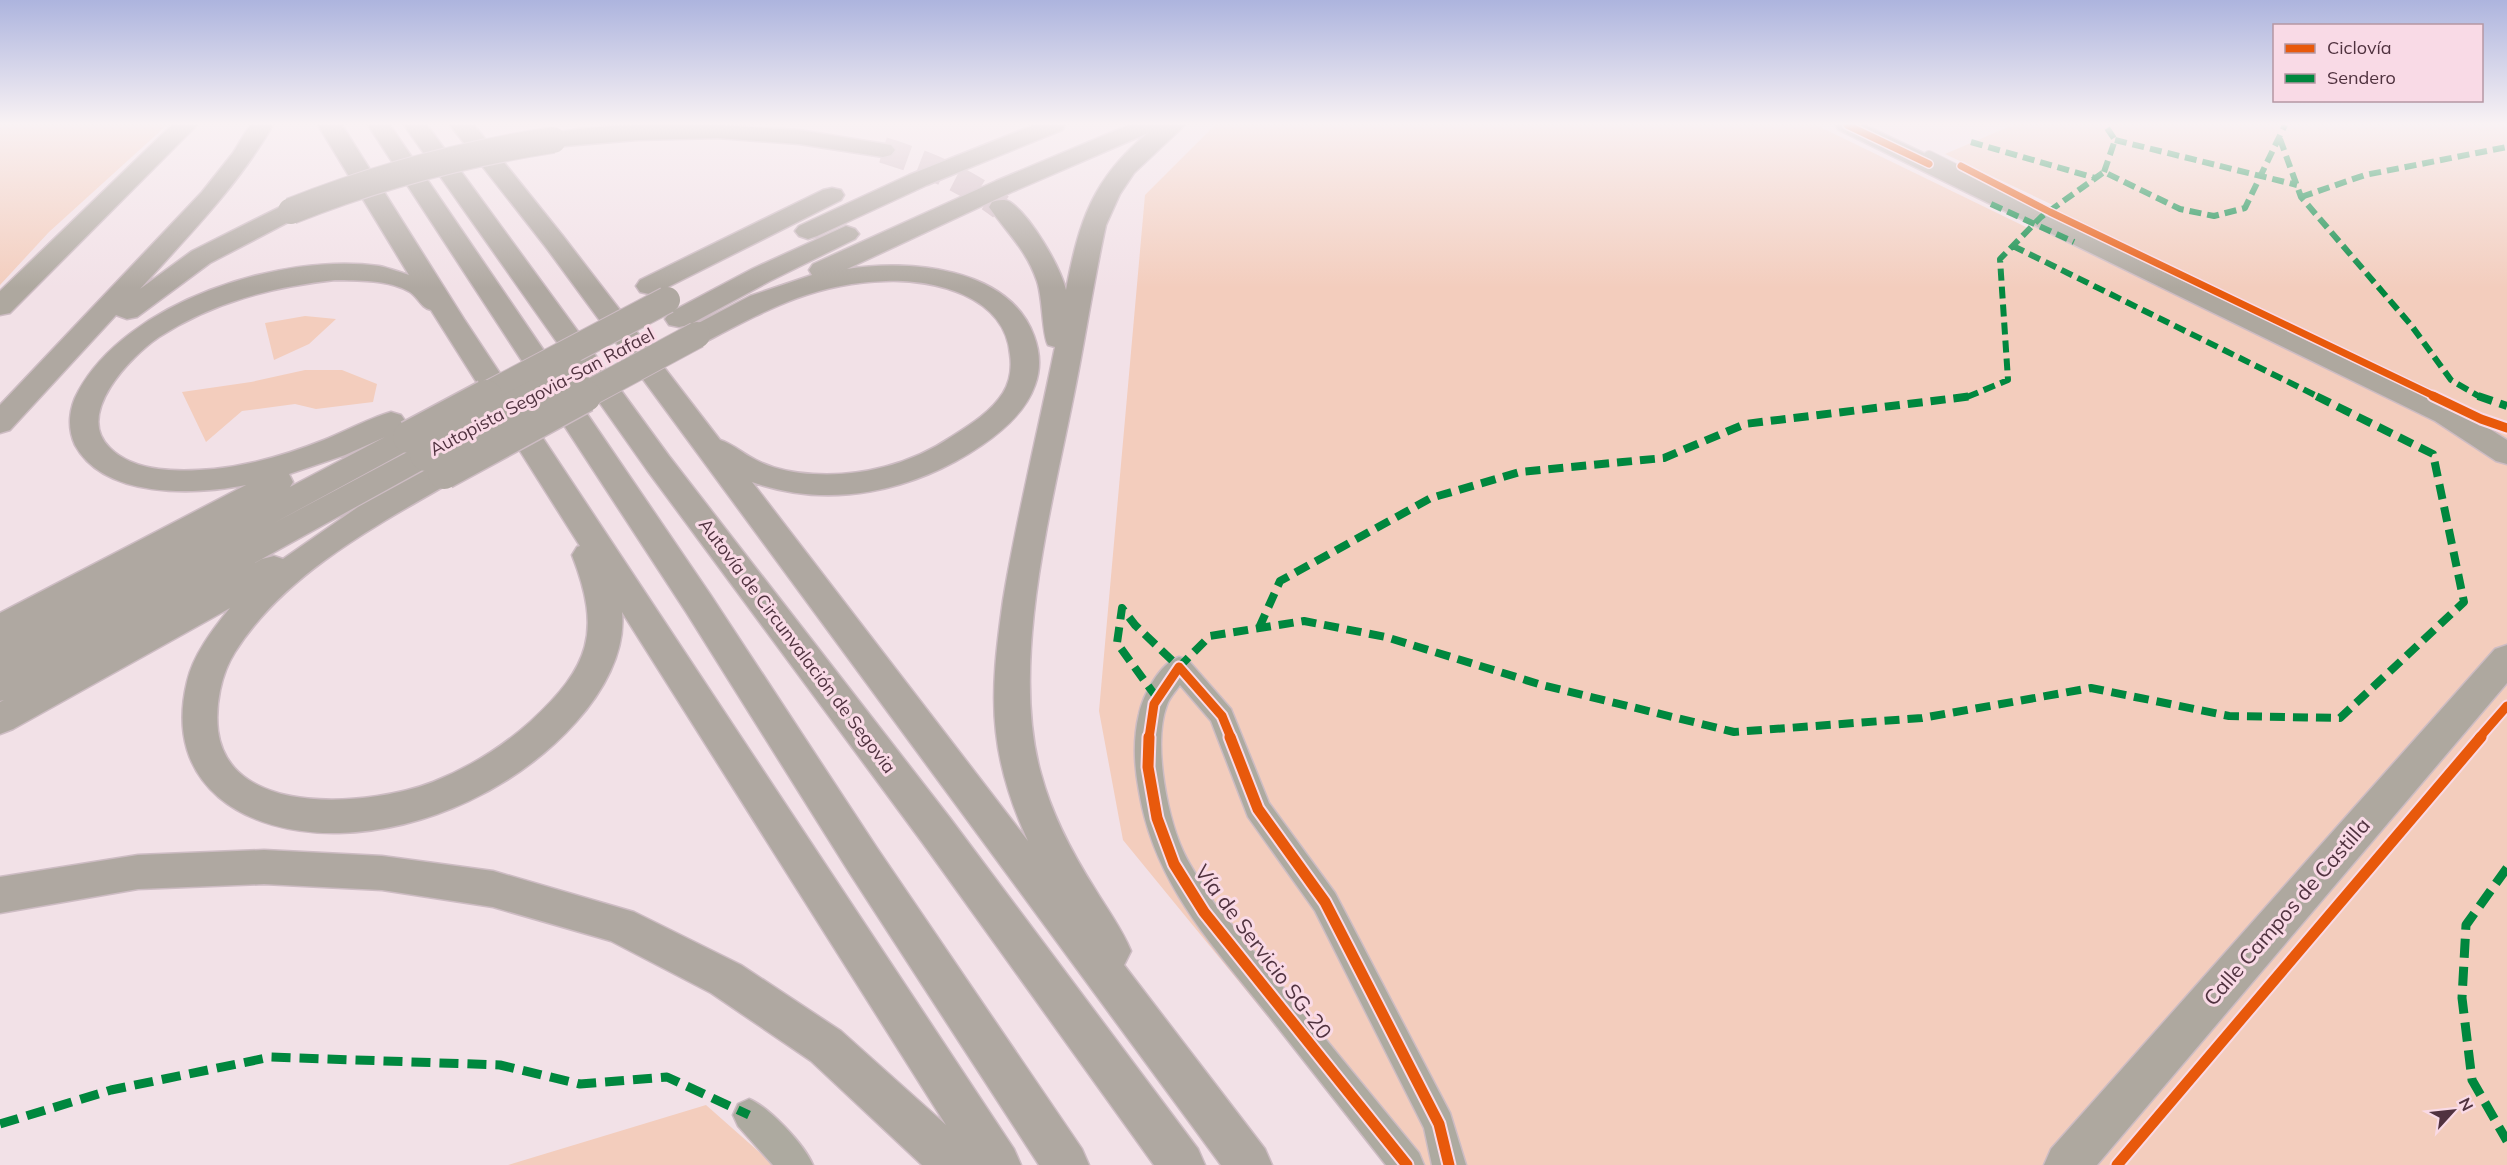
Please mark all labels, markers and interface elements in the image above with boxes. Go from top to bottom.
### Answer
legend [2273,24,2483,102]
text: Ciclovía [2327,36,2392,59]
text: Sendero [2327,66,2396,89]
street label: Autopista Segovia-San Rafael [425,322,658,461]
street label: Autovía de Circunvalación de Segovia [694,514,901,778]
street label: Calle Campos de Castilla [2198,812,2375,1011]
street label: Vía de Servicio SG-20 [1190,859,1338,1044]
north arrow [2423,1081,2483,1141]
text: N [2455,1094,2478,1114]

